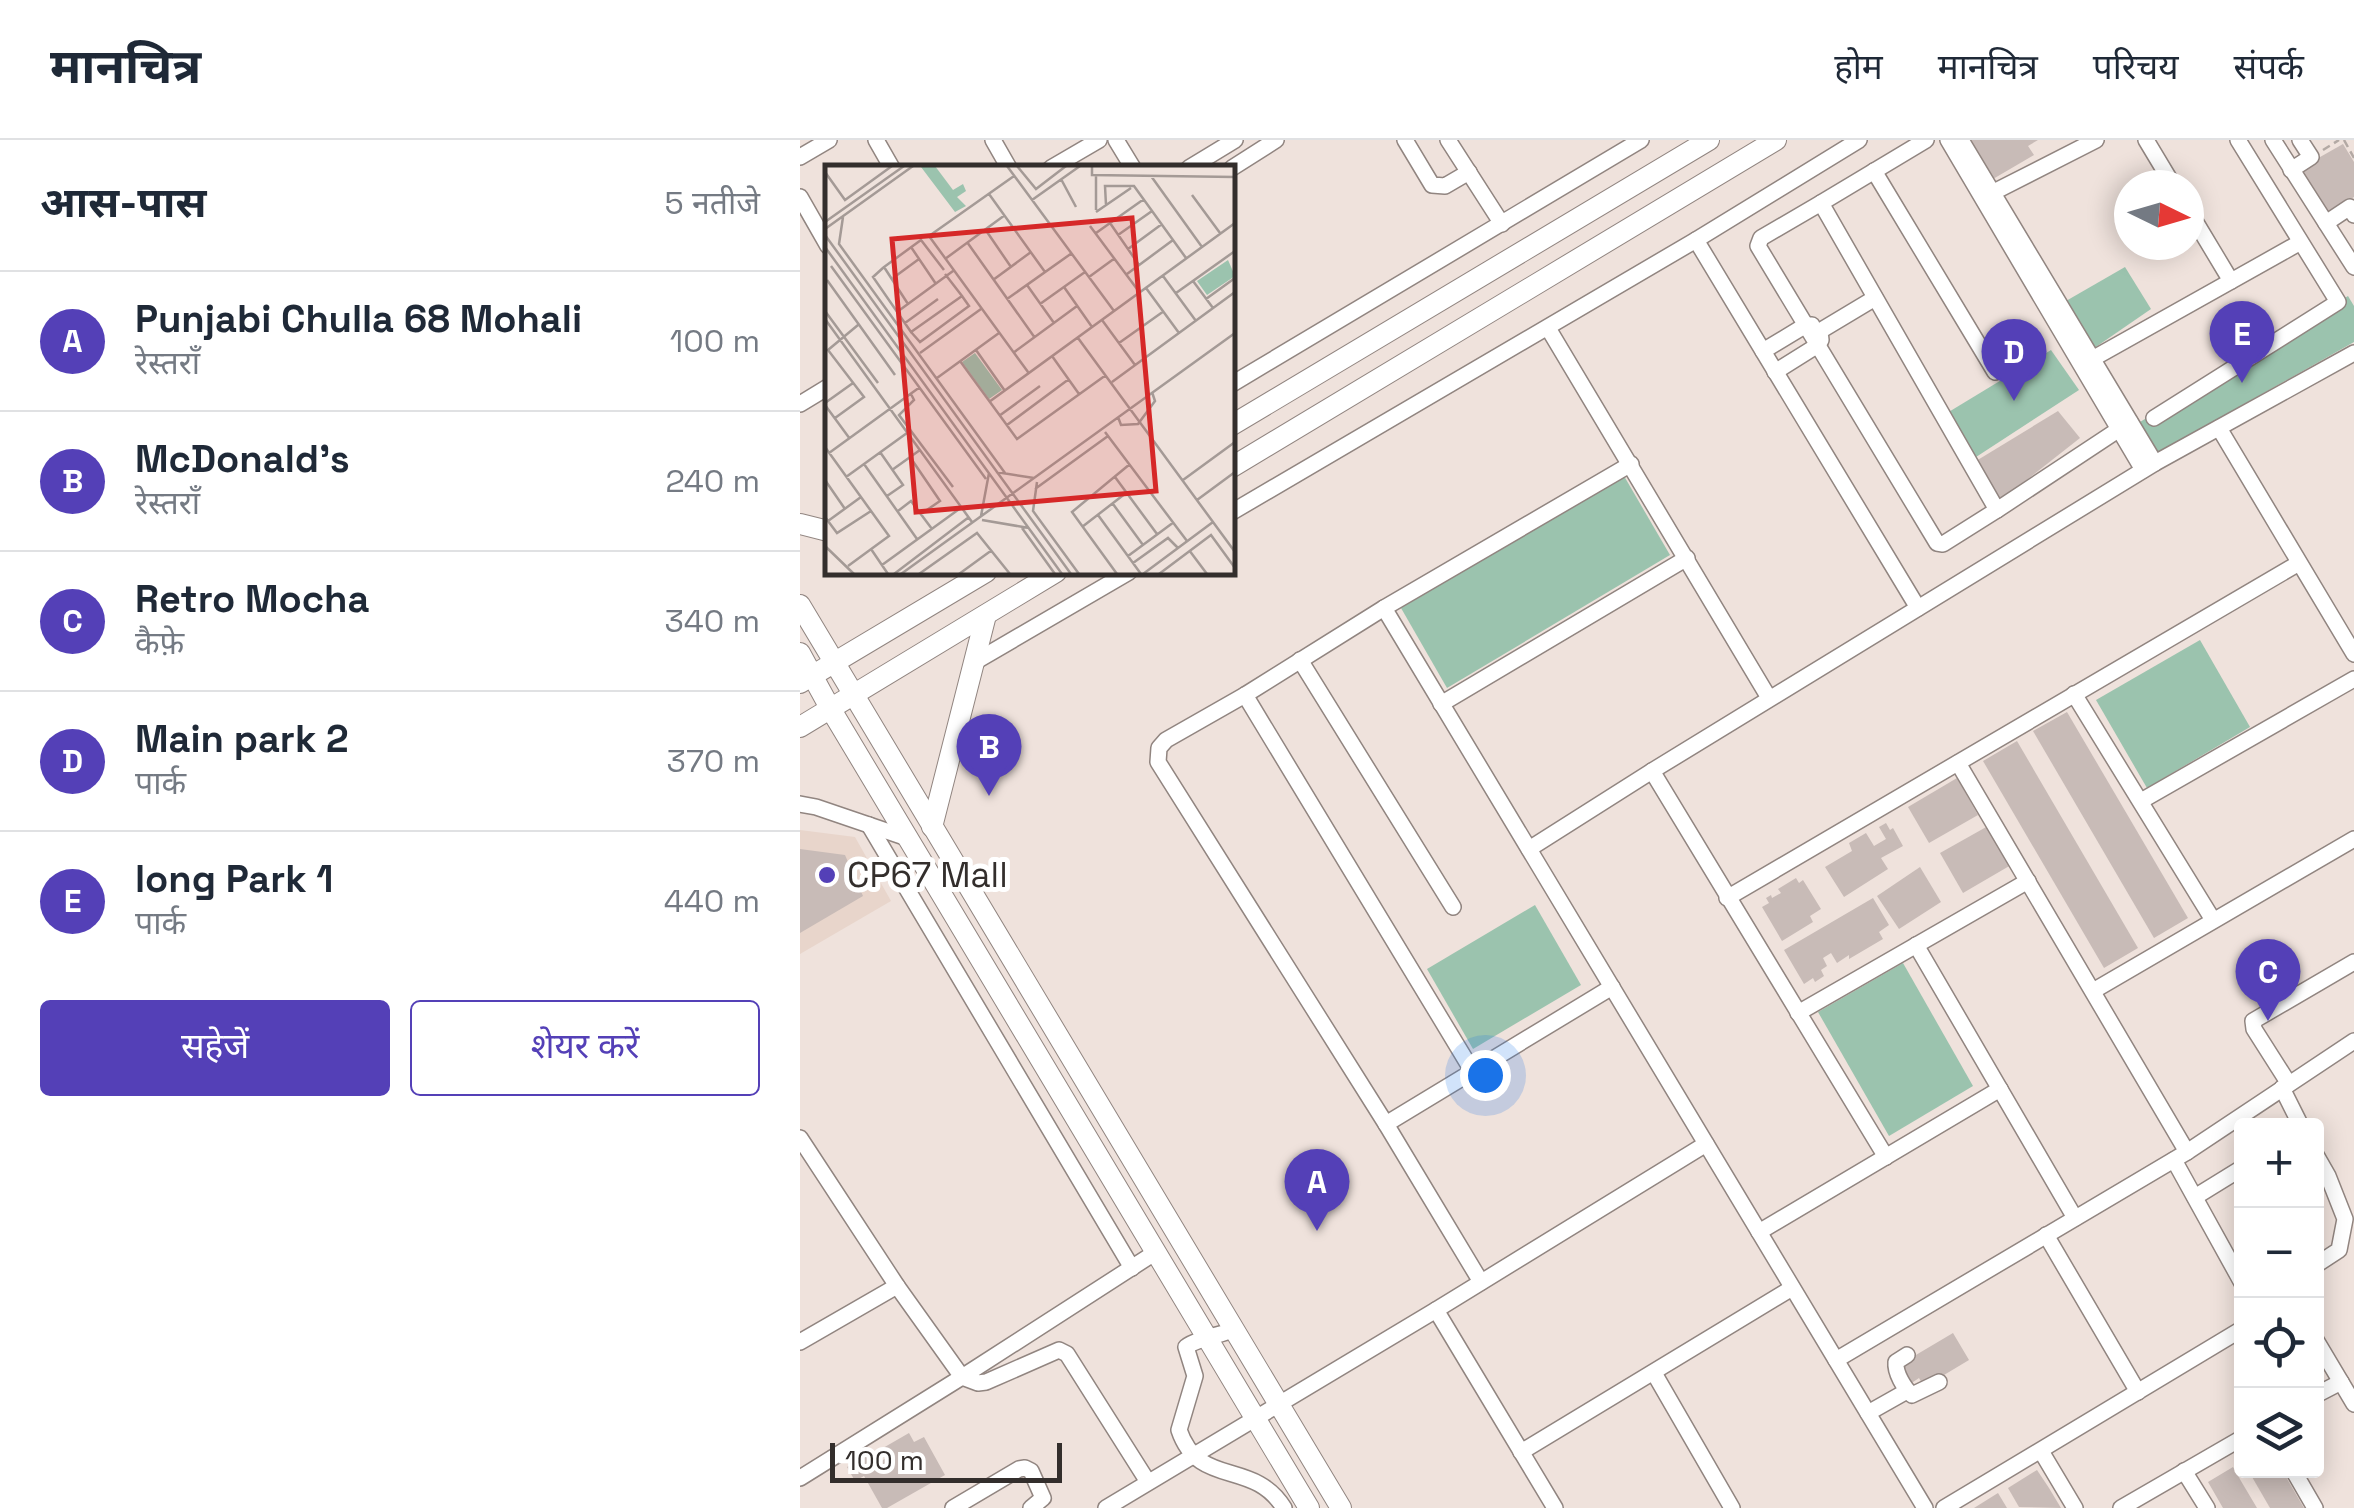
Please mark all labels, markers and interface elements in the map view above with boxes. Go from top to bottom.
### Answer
text: मानचित्र [50,36,201,97]
text: होम [1834,45,1883,89]
text: मानचित्र [1938,45,2038,89]
text: परिचय [2093,45,2179,89]
text: संपर्क [2234,45,2304,89]
inset map [825,165,1235,575]
north arrow [2114,170,2204,260]
text: आस-पास [40,176,206,229]
text: 5 नतीजे [665,183,760,223]
text: Punjabi Chulla 68 Mohali [135,295,582,343]
pin: E [2210,300,2274,383]
pin: D [1982,318,2046,401]
text: A [62,321,83,361]
text: 100 m [670,321,760,361]
text: रेस्तराँ [135,343,200,383]
text: McDonald's [135,435,350,483]
text: B [62,461,83,501]
text: 240 m [665,461,760,501]
text: रेस्तराँ [135,483,200,523]
text: Retro Mocha [135,575,369,623]
text: C [62,601,83,641]
text: 340 m [664,601,760,641]
text: कैफ़े [135,623,184,663]
pin: B [956,714,1022,796]
text: Main park 2 [135,715,349,763]
text: D [62,741,83,781]
text: 370 m [667,741,760,781]
text: पार्क [135,763,186,803]
place label: CP67 Mall [847,853,1008,897]
text: long Park 1 [135,855,334,903]
marker: CP67 Mall [816,864,838,886]
text: E [64,881,81,921]
text: 440 m [664,881,760,921]
text: पार्क [135,903,186,943]
pin: C [2236,938,2300,1021]
button: सहेजें [40,1000,390,1096]
button: शेयर करें [410,1000,760,1096]
your location [1460,1050,1511,1101]
map controls [2234,1118,2324,1478]
button: + [2234,1118,2324,1208]
pin: A [1284,1148,1350,1231]
button: − [2234,1208,2324,1298]
button: locate [2234,1298,2324,1388]
button: layers [2234,1388,2324,1478]
scale bar [830,1438,1062,1482]
text: 100 m [845,1442,924,1478]

